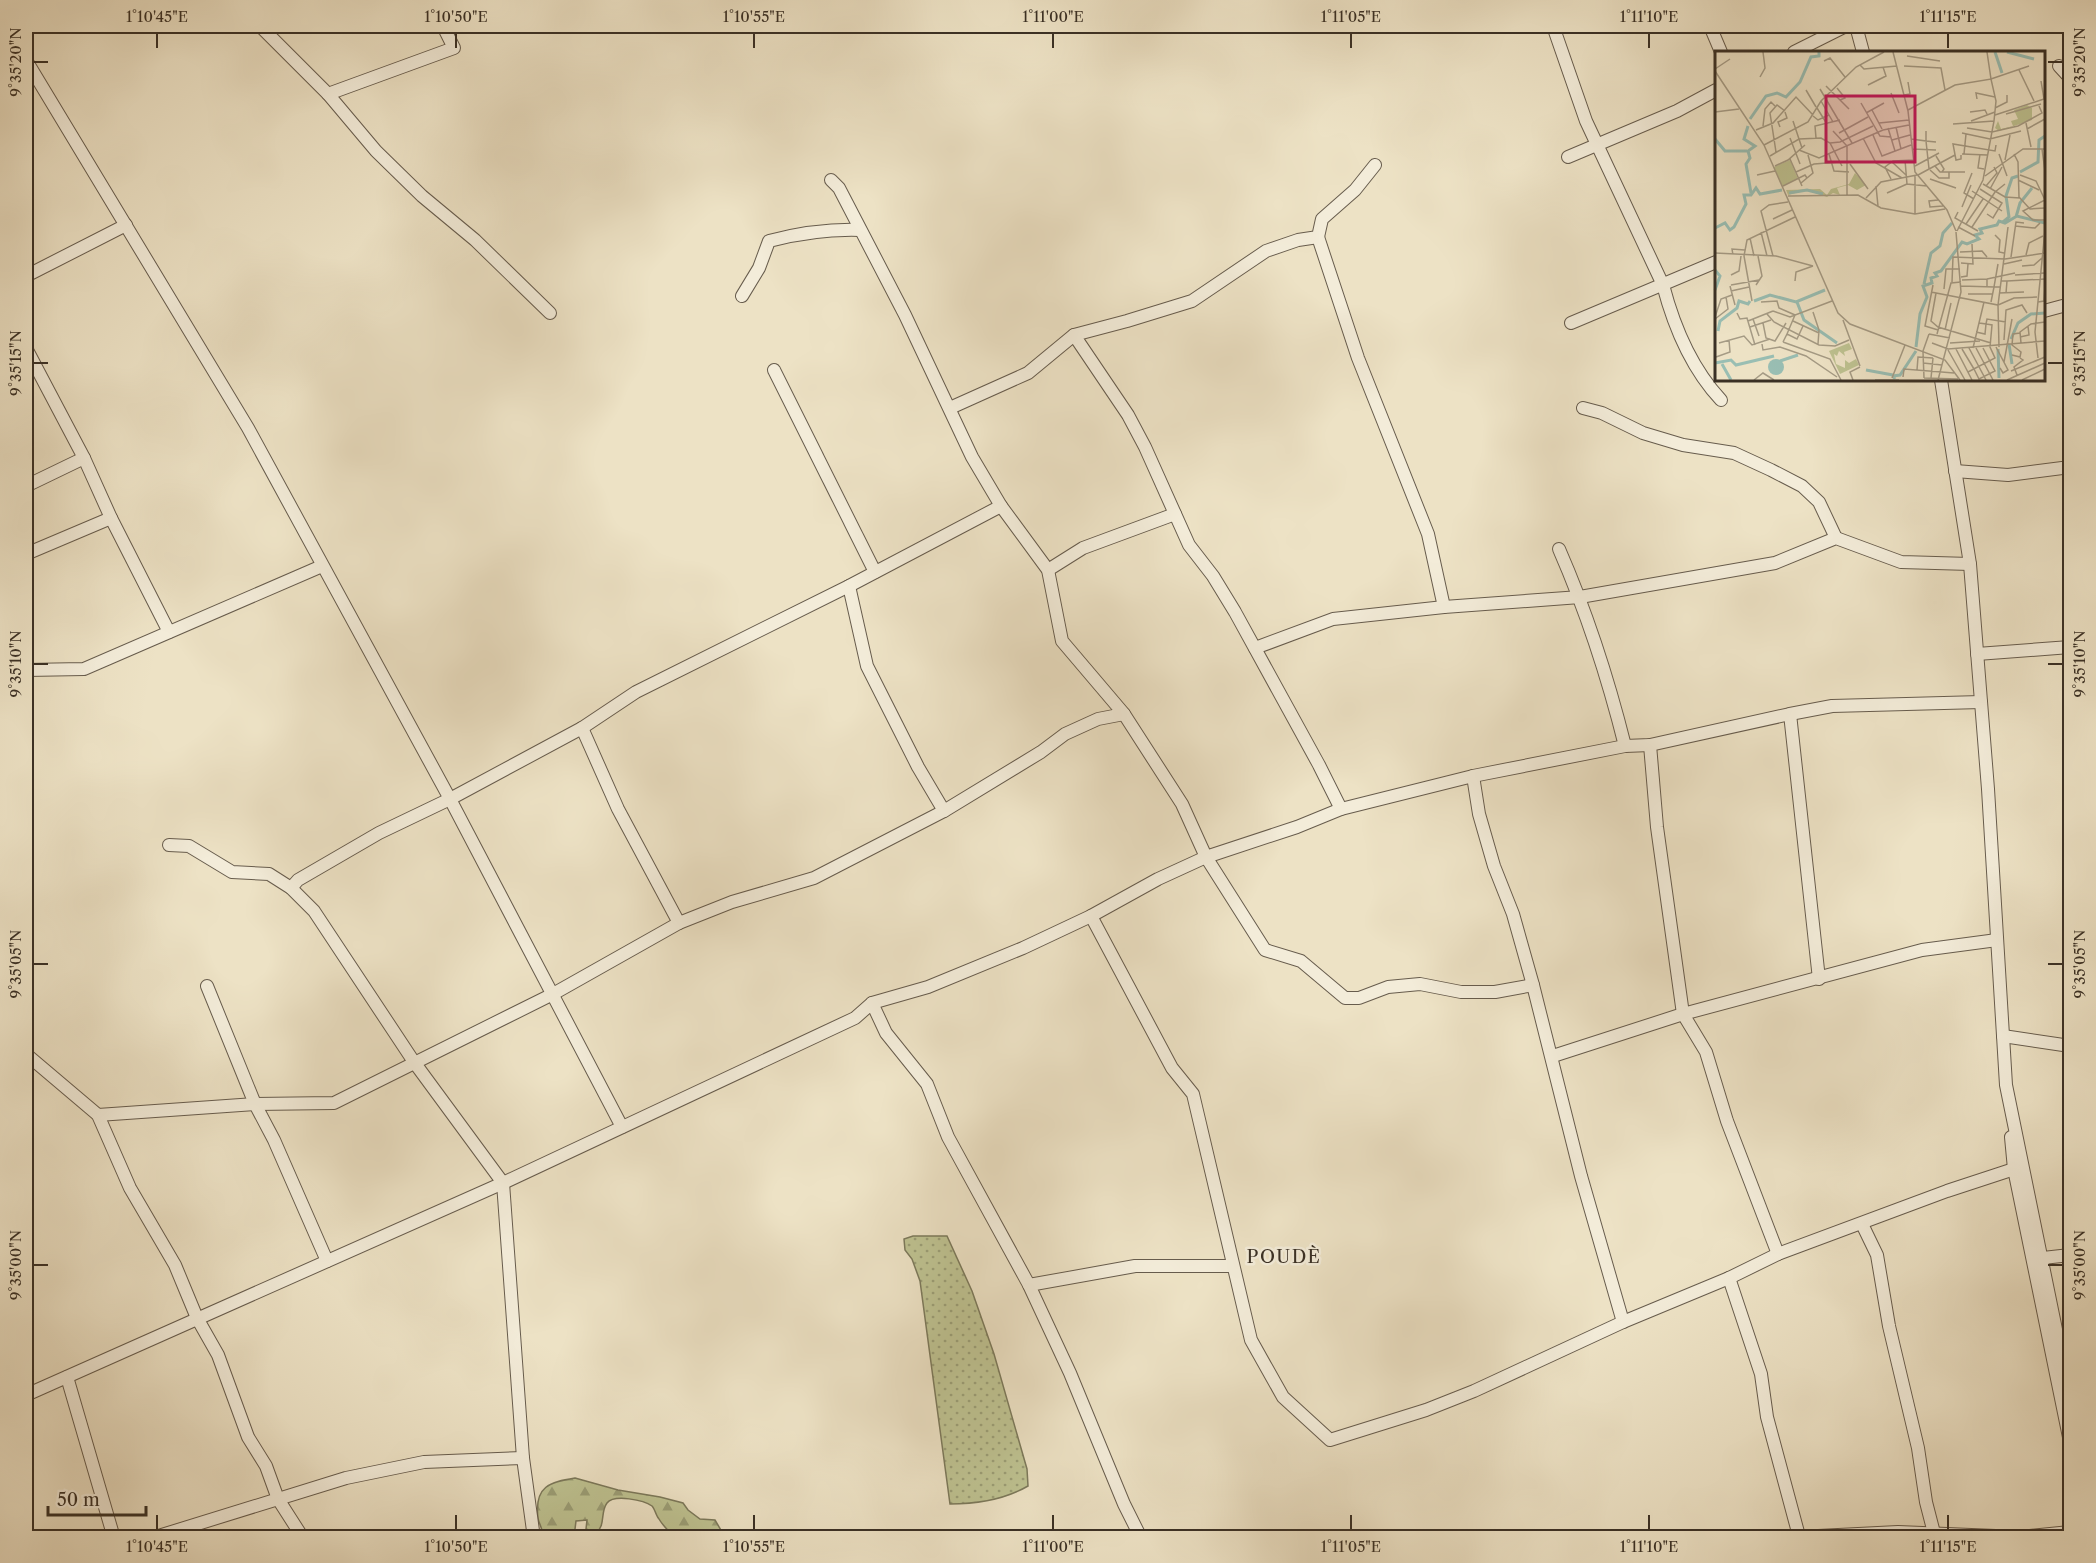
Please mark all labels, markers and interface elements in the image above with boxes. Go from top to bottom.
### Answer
text: 1°10'45"E [126,7,188,26]
text: 1°10'50"E [424,7,488,26]
text: 1°10'55"E [723,7,785,26]
text: 1°11'00"E [1022,7,1084,26]
text: 1°11'05"E [1321,7,1381,26]
text: 1°11'10"E [1620,7,1678,26]
text: 1°11'15"E [1919,7,1977,26]
text: 9°35'20"N [6,27,25,97]
text: 9°35'20"N [2070,27,2089,97]
inset map [1715,51,2045,381]
text: 9°35'15"N [6,330,25,396]
text: 9°35'15"N [2070,330,2089,396]
text: 9°35'10"N [6,630,25,698]
text: 9°35'10"N [2070,630,2089,698]
text: 9°35'05"N [6,930,25,998]
text: 9°35'05"N [2070,930,2089,998]
text: 9°35'00"N [6,1230,25,1300]
text: 9°35'00"N [2070,1230,2089,1300]
district label: POUDÈ [1247,1245,1321,1268]
scale bar [48,1479,146,1517]
text: 50 m [57,1489,100,1511]
text: 1°10'45"E [126,1537,188,1556]
text: 1°10'50"E [424,1537,488,1556]
text: 1°10'55"E [723,1537,785,1556]
text: 1°11'00"E [1022,1537,1084,1556]
text: 1°11'05"E [1321,1537,1381,1556]
text: 1°11'10"E [1620,1537,1678,1556]
text: 1°11'15"E [1919,1537,1977,1556]

